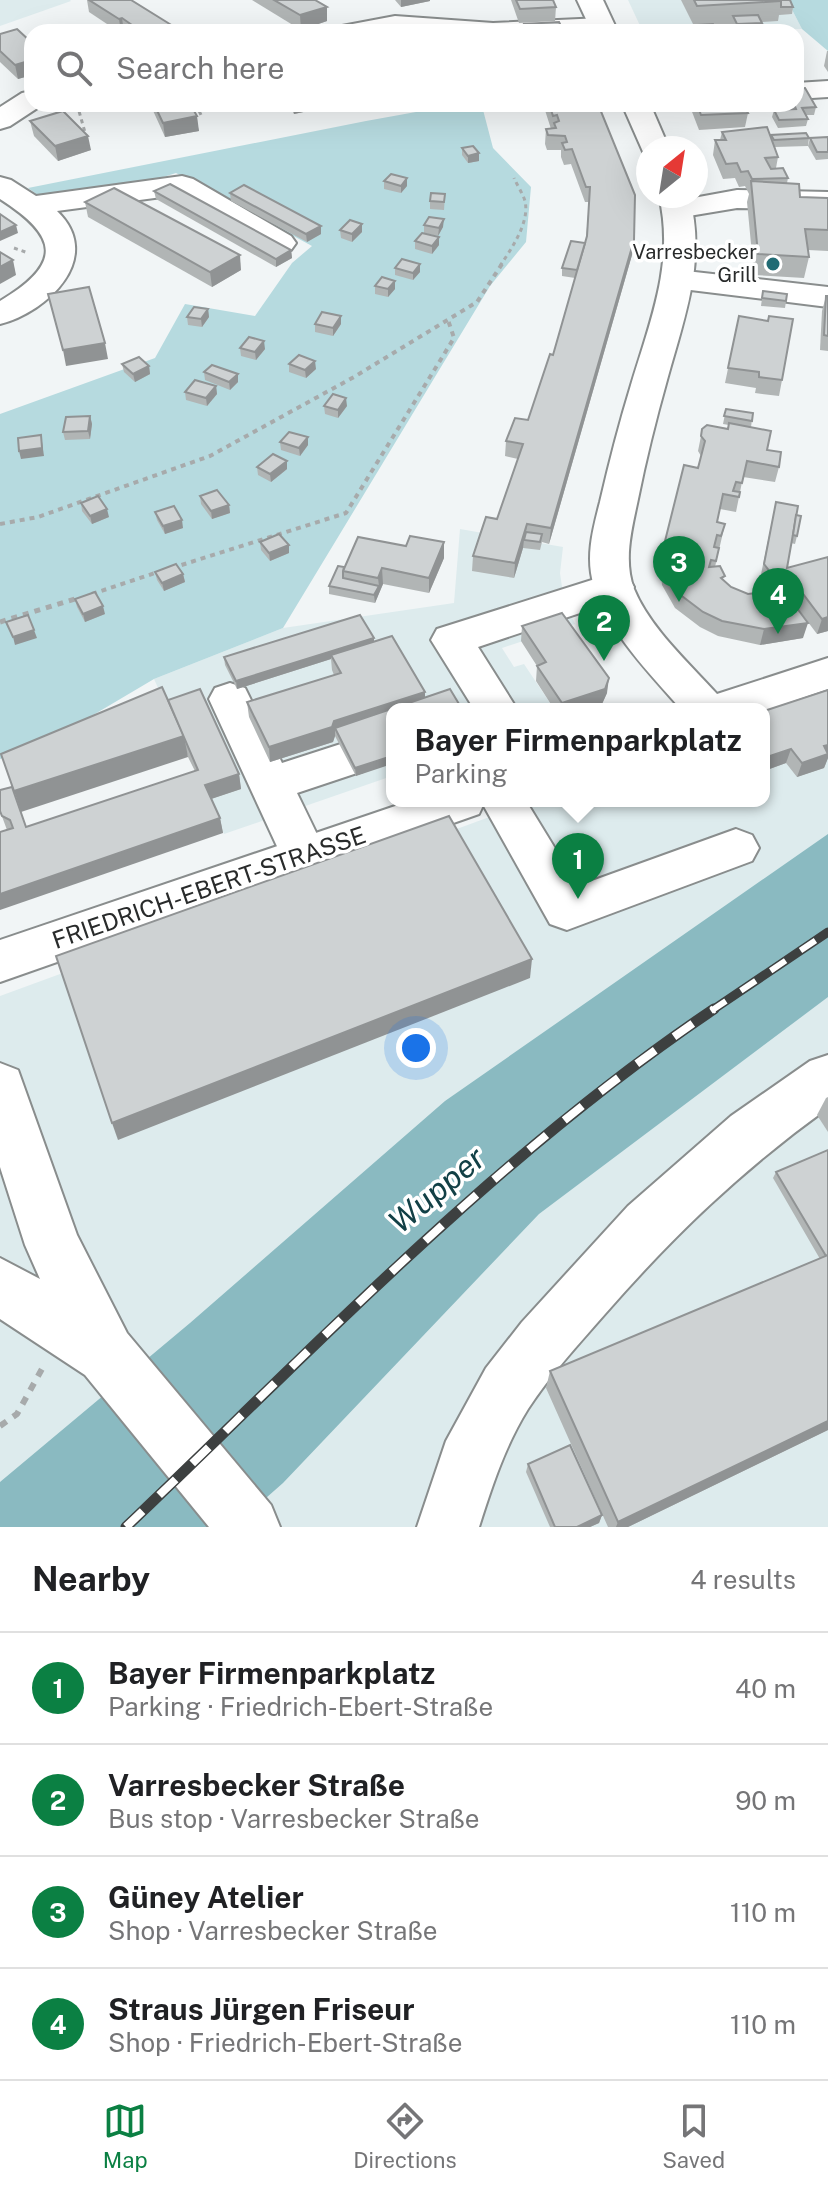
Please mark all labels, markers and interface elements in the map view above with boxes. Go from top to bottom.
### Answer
search box [24,24,804,112]
icon: search [52,46,96,90]
text: Search here [116,50,284,86]
north arrow [636,136,708,208]
place label: Varresbecker Grill [633,240,757,287]
marker: Varresbecker Grill [764,255,782,273]
pin: 3 [653,536,705,602]
pin: 4 [752,568,804,634]
pin: 2 [578,595,630,661]
popup [386,703,770,807]
text: Bayer Firmenparkplatz [414,722,742,758]
text: Parking [414,758,508,789]
street label: FRIEDRICH-EBERT-STRASSE [48,820,369,954]
pin: 1 [552,833,604,899]
your location [396,1028,436,1068]
water label: Wupper [381,1138,493,1240]
text: Nearby [32,1559,150,1599]
text: 4 results [690,1564,796,1595]
text: Bayer Firmenparkplatz [108,1655,435,1691]
text: 1 [52,1673,64,1704]
text: 40 m [735,1673,796,1704]
text: Parking · Friedrich-Ebert-Straße [108,1691,493,1722]
text: Varresbecker Straße [108,1767,405,1803]
text: 2 [50,1785,66,1816]
text: 90 m [735,1785,796,1816]
text: Bus stop · Varresbecker Straße [108,1803,480,1834]
text: Güney Atelier [108,1879,304,1915]
text: 3 [49,1897,67,1928]
text: 110 m [730,1897,796,1928]
text: Shop · Varresbecker Straße [108,1915,437,1946]
text: Straus Jürgen Friseur [108,1991,415,2027]
text: 4 [49,2009,67,2040]
text: 110 m [730,2009,796,2040]
text: Shop · Friedrich-Ebert-Straße [108,2027,462,2058]
tab: Map [103,2099,148,2173]
tab: Directions [353,2099,457,2173]
tab: Saved [662,2099,725,2173]

